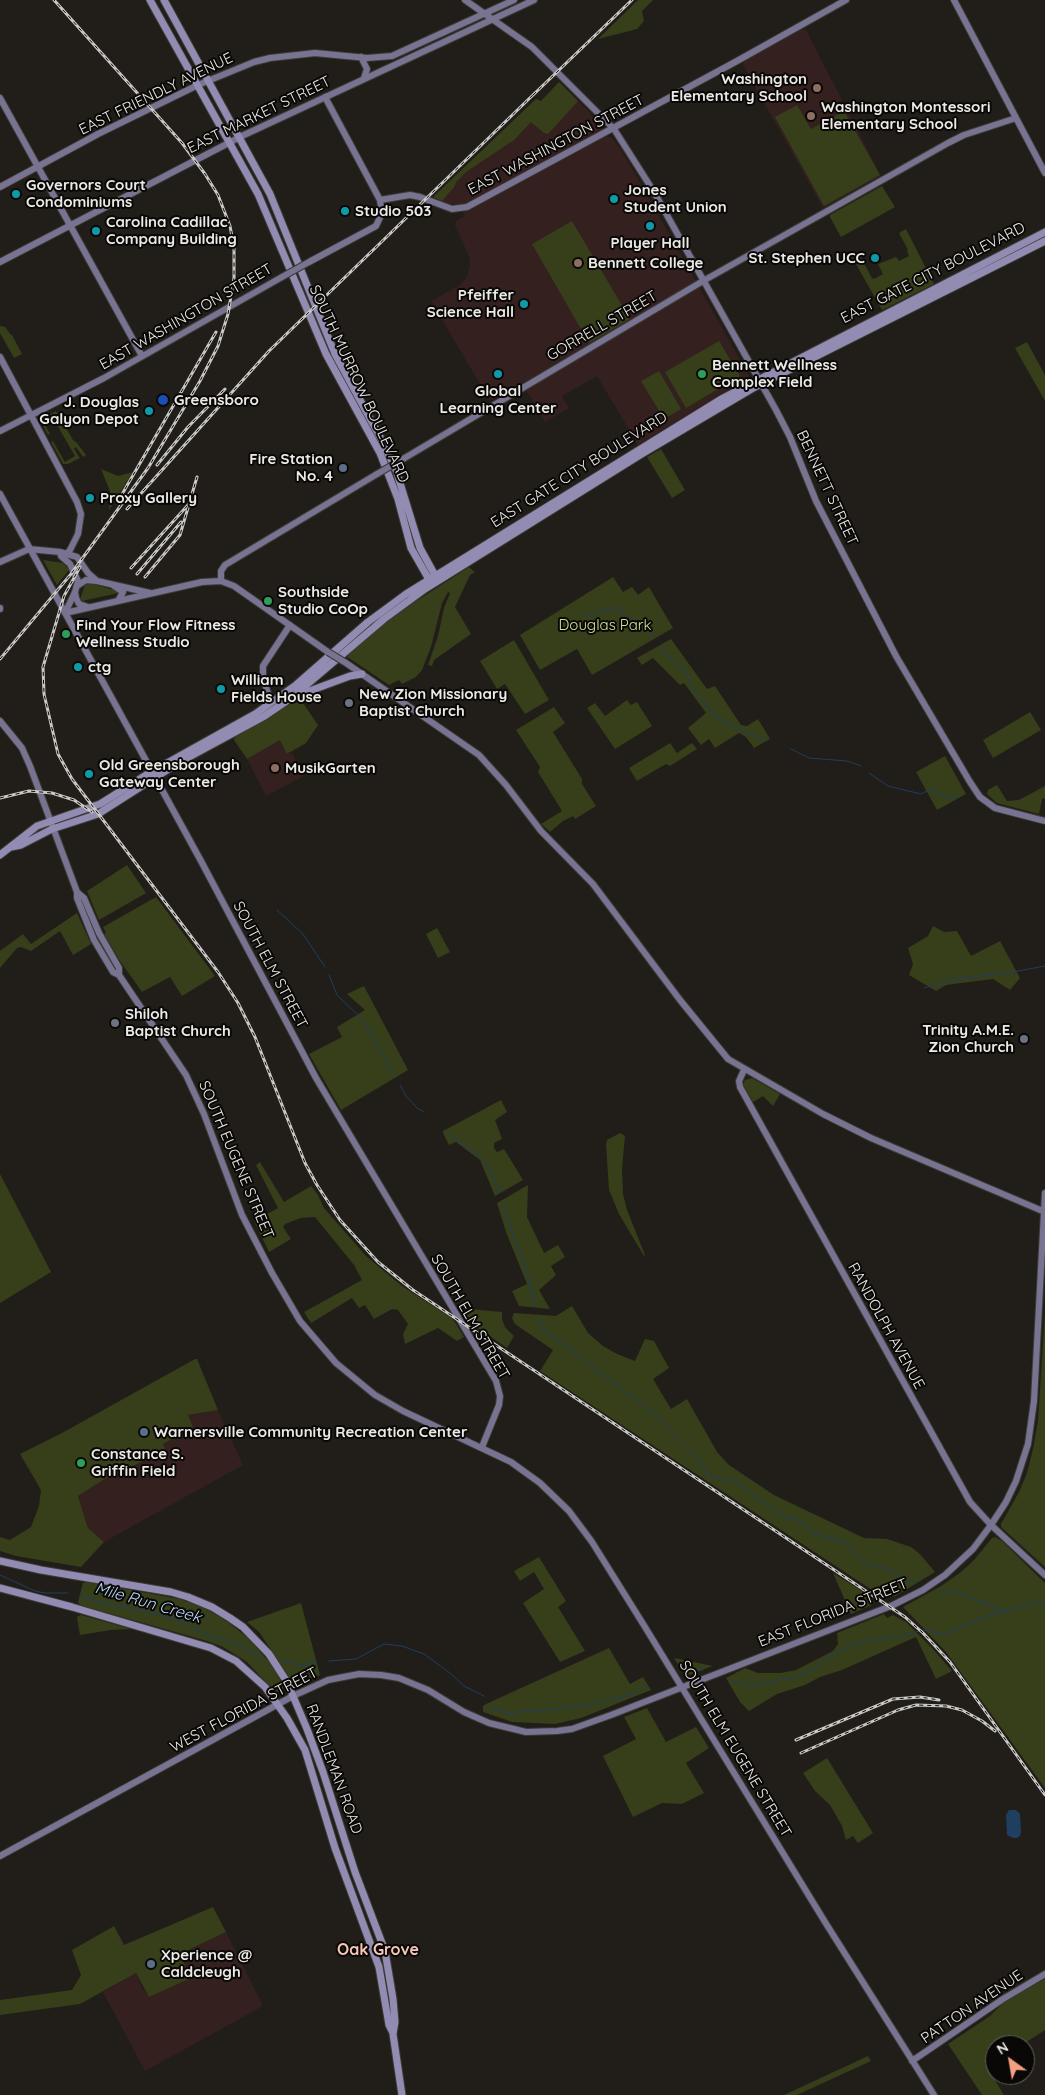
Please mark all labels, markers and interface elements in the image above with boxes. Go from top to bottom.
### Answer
street label: EAST FRIENDLY AVENUE [76,49,236,139]
place label: Washington Elementary School [671,70,807,105]
street label: EAST MARKET STREET [184,72,334,158]
marker: Washington Elementary School [811,82,823,94]
street label: EAST WASHINGTON STREET [465,91,647,199]
place label: Washington Montessori Elementary School [821,98,990,133]
marker: Washington Montessori Elementary School [805,110,817,122]
place label: Governors Court Condominiums [26,176,146,211]
place label: Jones Student Union [624,181,727,216]
marker: Governors Court Condominiums [10,188,22,200]
marker: Jones Student Union [608,193,620,205]
place label: Studio 503 [355,202,431,220]
marker: Studio 503 [339,205,351,217]
place label: Carolina Cadillac Company Building [106,213,237,248]
street label: EAST GATE CITY BOULEVARD [838,219,1028,327]
marker: Player Hall [644,220,656,232]
marker: Carolina Cadillac Company Building [90,225,102,237]
place label: Player Hall [610,234,690,252]
place label: St. Stephen UCC [749,249,865,267]
marker: St. Stephen UCC [869,252,881,264]
place label: Bennett College [588,254,703,272]
marker: Bennett College [572,257,584,269]
street label: EAST WASHINGTON STREET [96,260,276,374]
street label: SOUTH MURROW BOULEVARD [305,282,413,486]
place label: Pfeiffer Science Hall [427,286,514,321]
street label: GORRELL STREET [544,287,660,365]
marker: Pfeiffer Science Hall [518,298,530,310]
place label: Bennett Wellness Complex Field [712,356,837,391]
marker: Global Learning Center [492,368,504,380]
marker: Bennett Wellness Complex Field [696,368,708,380]
place label: Global Learning Center [439,382,557,417]
place label: Greensboro [174,391,259,409]
place label: J. Douglas Galyon Depot [39,393,139,428]
marker: Greensboro [156,393,170,407]
marker: J. Douglas Galyon Depot [143,405,155,417]
street label: EAST GATE CITY BOULEVARD [487,408,671,532]
street label: BENNETT STREET [792,428,862,548]
place label: Fire Station No. 4 [249,450,333,485]
marker: Fire Station No. 4 [337,462,349,474]
place label: Proxy Gallery [100,489,197,507]
marker: Proxy Gallery [84,492,96,504]
place label: Southside Studio CoOp [278,583,368,618]
marker: Southside Studio CoOp [262,595,274,607]
place label: Find Your Flow Fitness Wellness Studio [76,616,235,651]
park label: Douglas Park [558,616,652,634]
marker: Find Your Flow Fitness Wellness Studio [60,628,72,640]
place label: ctg [88,658,111,676]
marker: ctg [72,661,84,673]
place label: William Fields House [231,671,322,706]
marker: William Fields House [215,683,227,695]
place label: New Zion Missionary Baptist Church [359,685,507,720]
marker: New Zion Missionary Baptist Church [343,697,355,709]
place label: Old Greensborough Gateway Center [99,756,240,791]
place label: MusikGarten [285,759,376,777]
marker: MusikGarten [269,762,281,774]
marker: Old Greensborough Gateway Center [83,768,95,780]
street label: SOUTH ELM STREET [229,898,311,1032]
place label: Shiloh Baptist Church [125,1005,231,1040]
marker: Shiloh Baptist Church [109,1017,121,1029]
place label: Trinity A.M.E. Zion Church [922,1021,1014,1056]
marker: Trinity A.M.E. Zion Church [1018,1033,1030,1045]
street label: SOUTH EUGENE STREET [195,1078,277,1242]
street label: SOUTH ELM STREET [427,1251,513,1383]
street label: RANDOLPH AVENUE [844,1260,928,1392]
place label: Warnersville Community Recreation Center [154,1423,467,1441]
marker: Warnersville Community Recreation Center [138,1426,150,1438]
place label: Constance S. Griffin Field [91,1445,184,1480]
marker: Constance S. Griffin Field [75,1457,87,1469]
street label: EAST FLORIDA STREET [756,1575,910,1651]
water label: Mile Run Creek [93,1579,203,1627]
street label: SOUTH ELM EUGENE STREET [675,1657,795,1841]
street label: WEST FLORIDA STREET [167,1663,321,1757]
street label: RANDLEMAN ROAD [302,1702,366,1836]
district label: Oak Grove [337,1940,419,1960]
place label: Xperience @ Caldcleugh [161,1946,252,1981]
marker: Xperience @ Caldcleugh [145,1958,157,1970]
street label: PATTON AVENUE [918,1966,1026,2048]
north arrow [985,2035,1035,2085]

